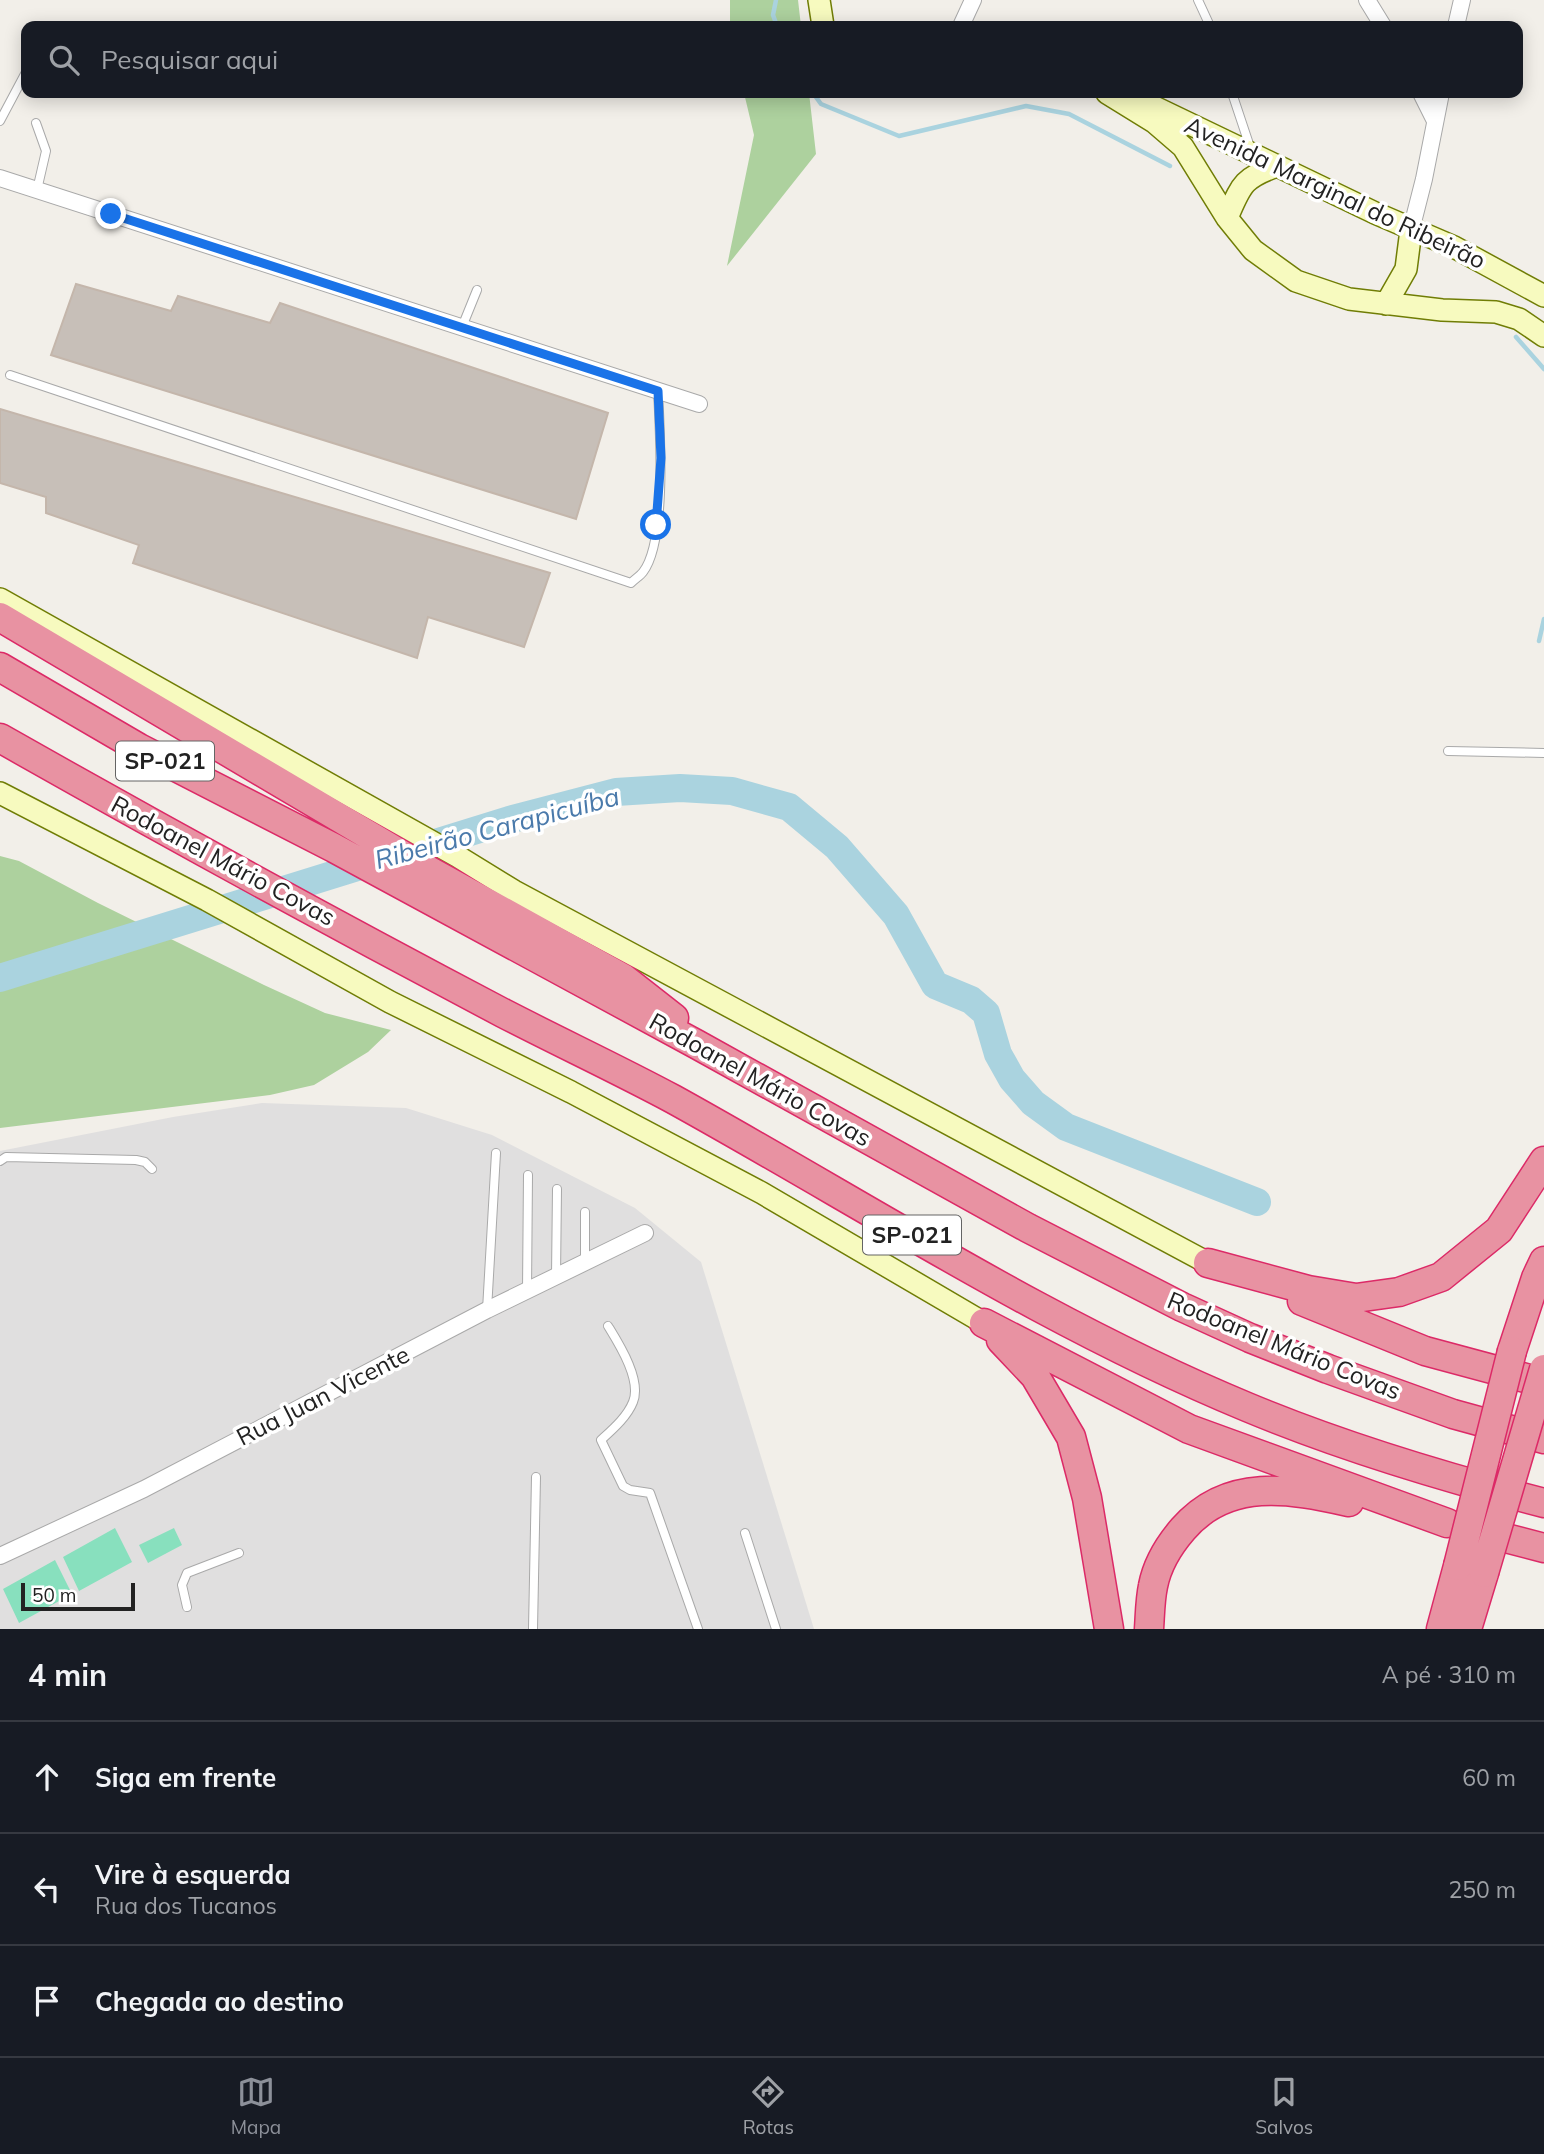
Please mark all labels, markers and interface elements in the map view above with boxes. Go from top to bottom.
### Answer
search box [21,21,1523,98]
icon: search [45,41,83,79]
text: Pesquisar aqui [101,43,278,76]
street label: Avenida Marginal do Ribeirão [1180,109,1491,275]
route end [95,198,126,229]
route start [640,509,671,540]
road number: SP-021 [116,741,214,780]
water label: Ribeirão Carapicuíba [371,779,623,876]
street label: Rodoanel Mário Covas [107,788,340,932]
street label: Rodoanel Mário Covas [644,1006,877,1153]
road number: SP-021 [863,1216,961,1254]
street label: Rodoanel Mário Covas [1163,1285,1405,1406]
street label: Rua Juan Vicente [231,1339,414,1452]
scale bar [21,1580,135,1612]
text: 50 m [32,1583,76,1607]
text: 4 min [28,1656,107,1694]
text: A pé · 310 m [1382,1660,1516,1689]
icon: ahead [28,1758,66,1796]
text: Siga em frente [95,1761,276,1794]
text: 60 m [1462,1763,1516,1792]
text: Vire à esquerda [95,1858,291,1891]
icon: left [28,1870,66,1908]
text: 250 m [1448,1875,1516,1904]
text: Rua dos Tucanos [95,1891,277,1920]
icon: arrive [28,1982,66,2020]
text: Chegada ao destino [95,1985,344,2018]
tab: Mapa [231,2073,281,2139]
tab: Rotas [743,2073,794,2139]
tab: Salvos [1255,2073,1313,2139]

